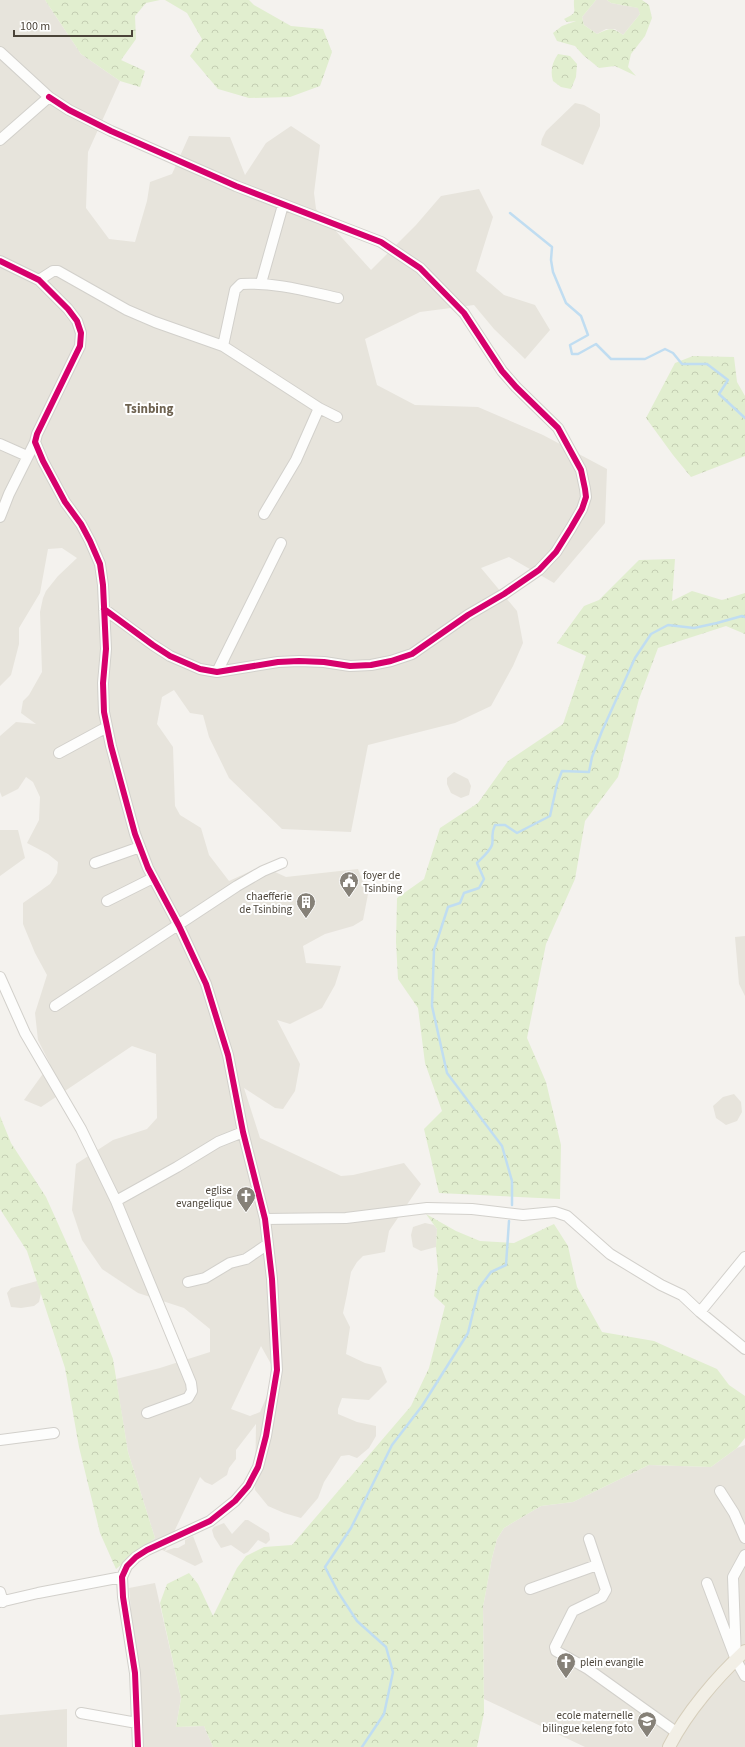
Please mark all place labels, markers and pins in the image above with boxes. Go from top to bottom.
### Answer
place label: foyer de Tsinbing [363,868,402,896]
public building icon: foyer de Tsinbing [338,870,360,898]
place label: chaefferie de Tsinbing [239,889,293,917]
building icon: chaefferie de Tsinbing [295,891,317,919]
place label: eglise evangelique [176,1183,233,1211]
church icon: eglise evangelique [235,1185,257,1213]
church icon: plein evangile [555,1651,577,1679]
place label: plein evangile [580,1655,644,1670]
place label: ecole maternelle bilingue keleng foto [542,1708,634,1736]
school or university icon: ecole maternelle bilingue keleng foto [636,1710,658,1738]

